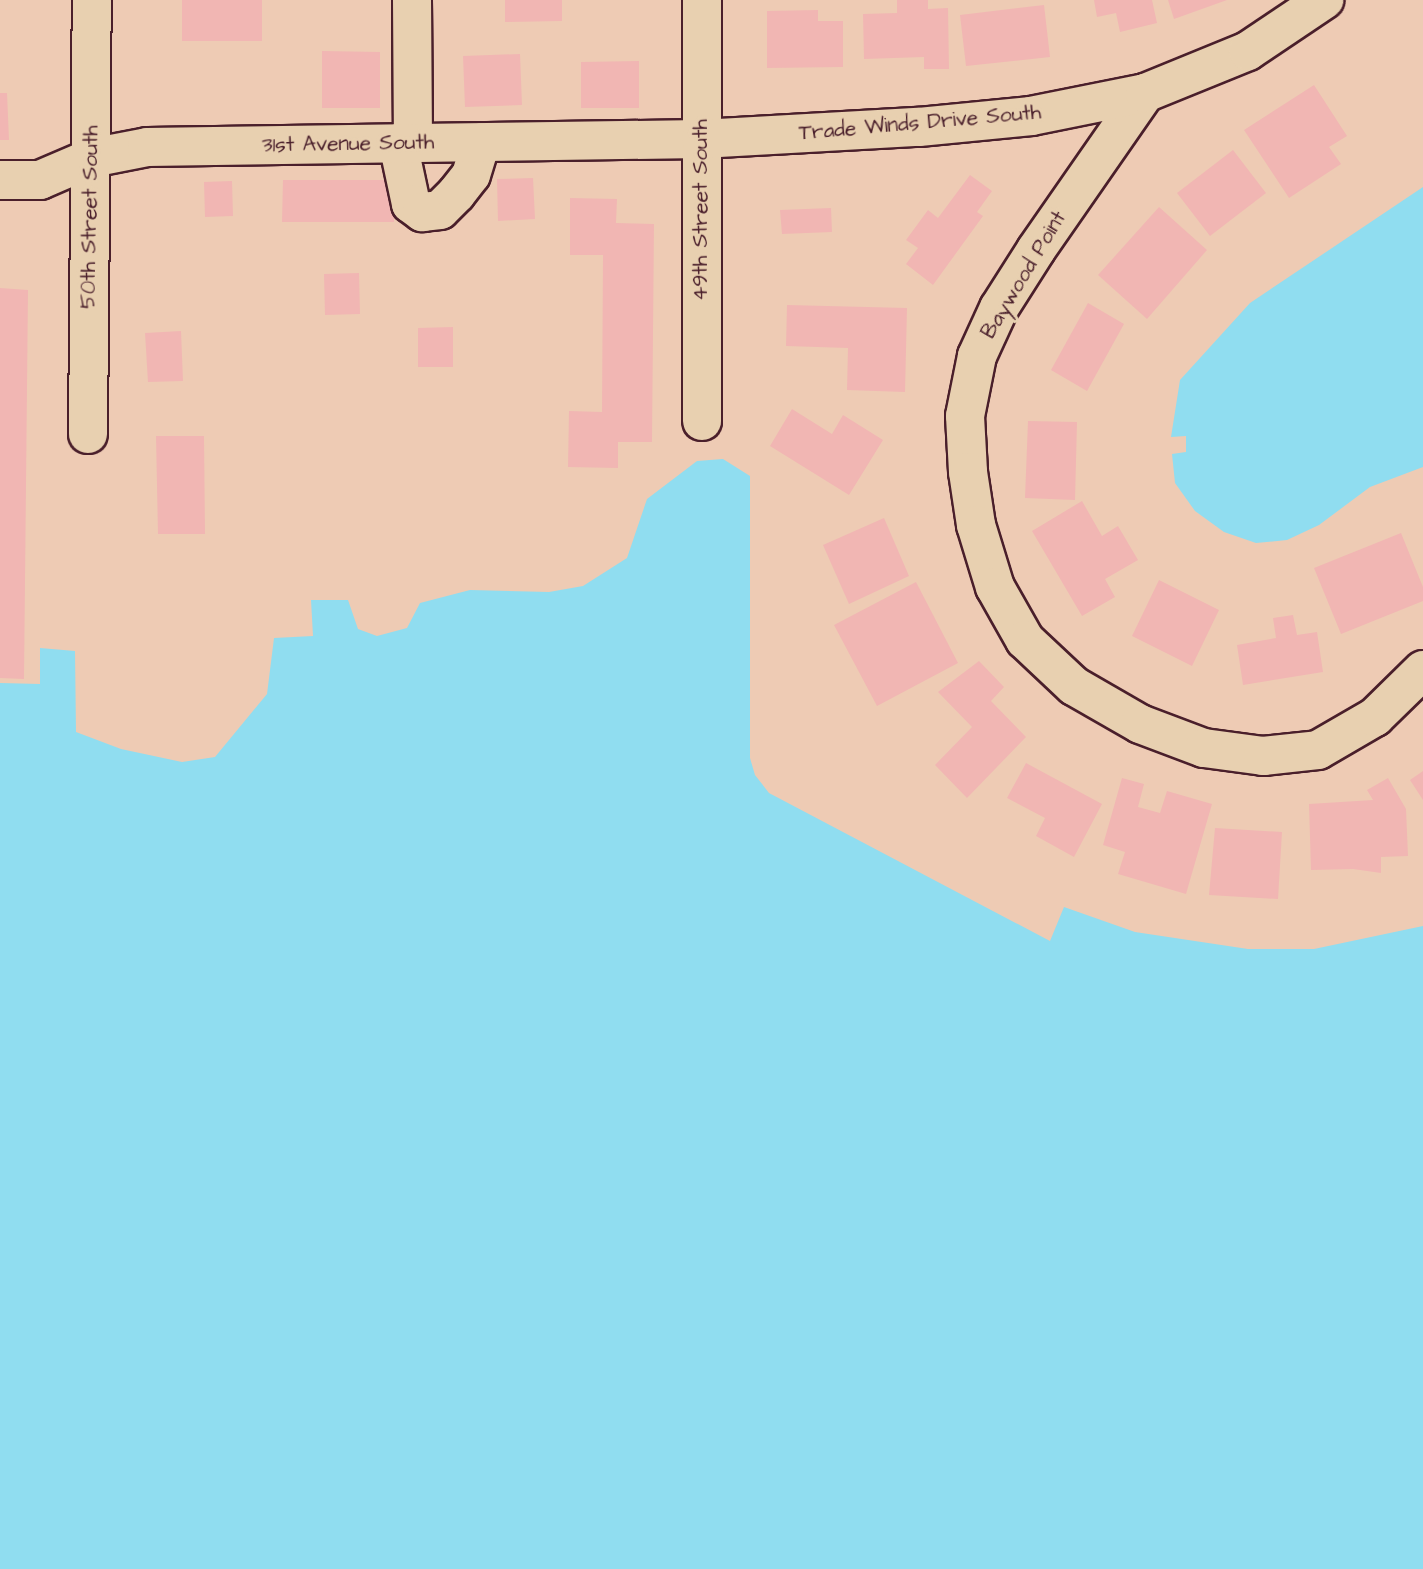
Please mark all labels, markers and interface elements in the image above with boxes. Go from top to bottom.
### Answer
street label: Trade Winds Drive South [798,100,1042,146]
street label: 49th Street South [688,119,714,301]
street label: 50th Street South [76,125,104,309]
street label: 31st Avenue South [262,130,434,158]
street label: Baywood Point [976,207,1072,343]

